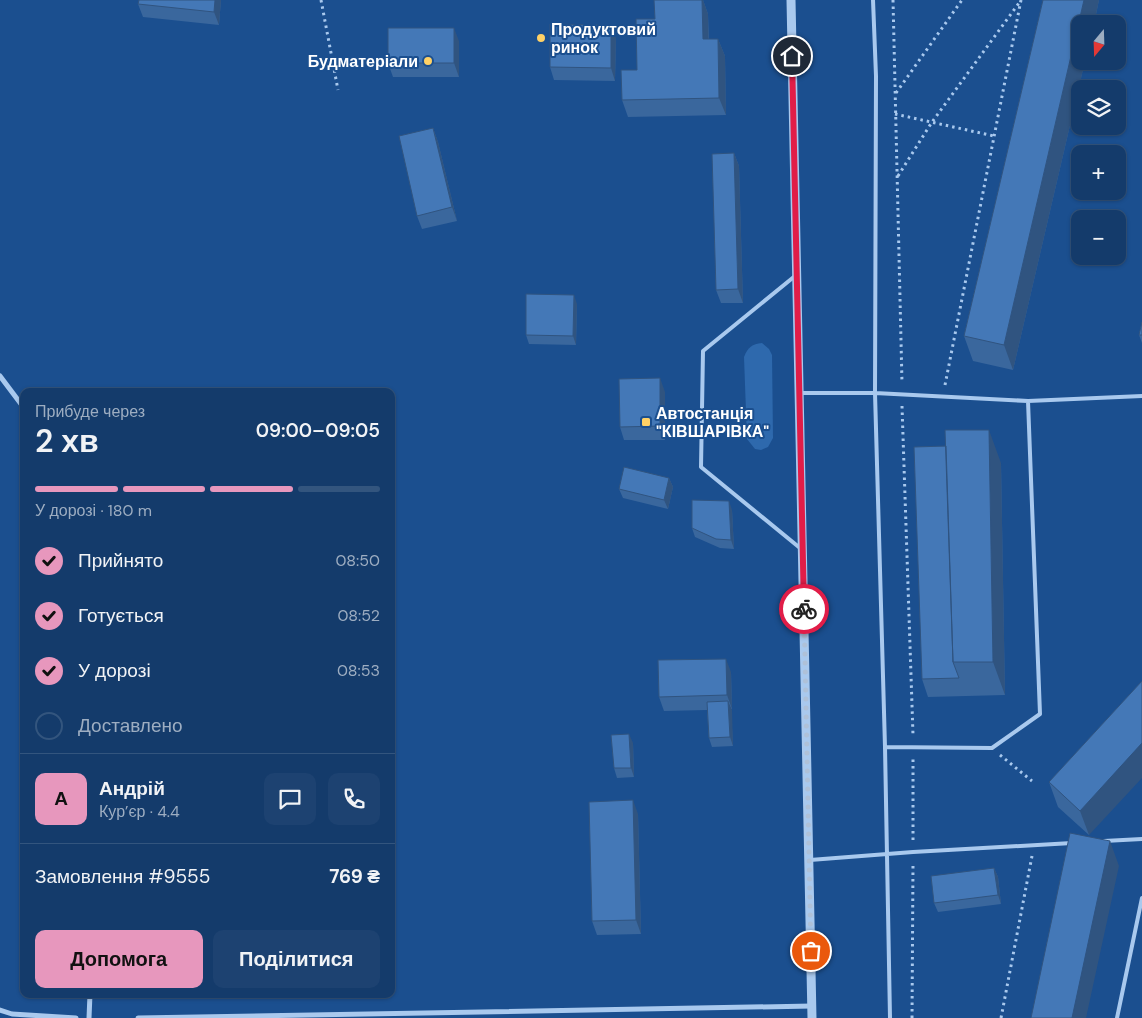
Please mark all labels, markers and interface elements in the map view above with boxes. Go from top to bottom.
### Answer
north arrow [1071,15,1126,70]
map controls [1071,15,1126,265]
place label: Продуктовий ринок [551,19,656,58]
marker: Продуктовий ринок [535,32,547,44]
pin [771,35,813,77]
icon: home [778,42,806,70]
place label: Будматеріали [308,51,418,72]
marker: Будматеріали [422,55,434,67]
button: layers [1071,80,1126,135]
button: + [1071,145,1126,200]
button: − [1071,210,1126,265]
text: Прибуде через [35,401,145,422]
place label: Автостанція "КІВШАРІВКА" [656,403,769,442]
marker: Автостанція "КІВШАРІВКА" [640,416,652,428]
text: 09:00–09:05 [256,418,380,443]
text: 2 хв [35,420,99,462]
text: У дорозі · 180 m [35,500,152,521]
icon: check [35,547,63,575]
text: Прийнято [78,548,163,573]
text: 08:50 [335,550,380,571]
courier [779,584,829,634]
icon: bike [790,595,818,623]
icon: check [35,602,63,630]
text: Готується [78,603,164,628]
text: 08:52 [337,605,380,626]
icon: check [35,657,63,685]
text: У дорозі [78,658,151,683]
text: 08:53 [337,660,380,681]
text: Доставлено [78,713,183,738]
button: chat [264,773,316,825]
button: phone [328,773,380,825]
text: Андрій [99,776,165,801]
text: А [54,786,68,811]
text: Кур’єр · 4.4 [99,801,180,822]
text: Замовлення #9555 [35,864,210,889]
text: 769 ₴ [329,864,380,889]
button: Допомога [35,930,203,988]
button: Поділитися [213,930,380,988]
pin [790,930,832,972]
icon: bag [797,937,825,965]

